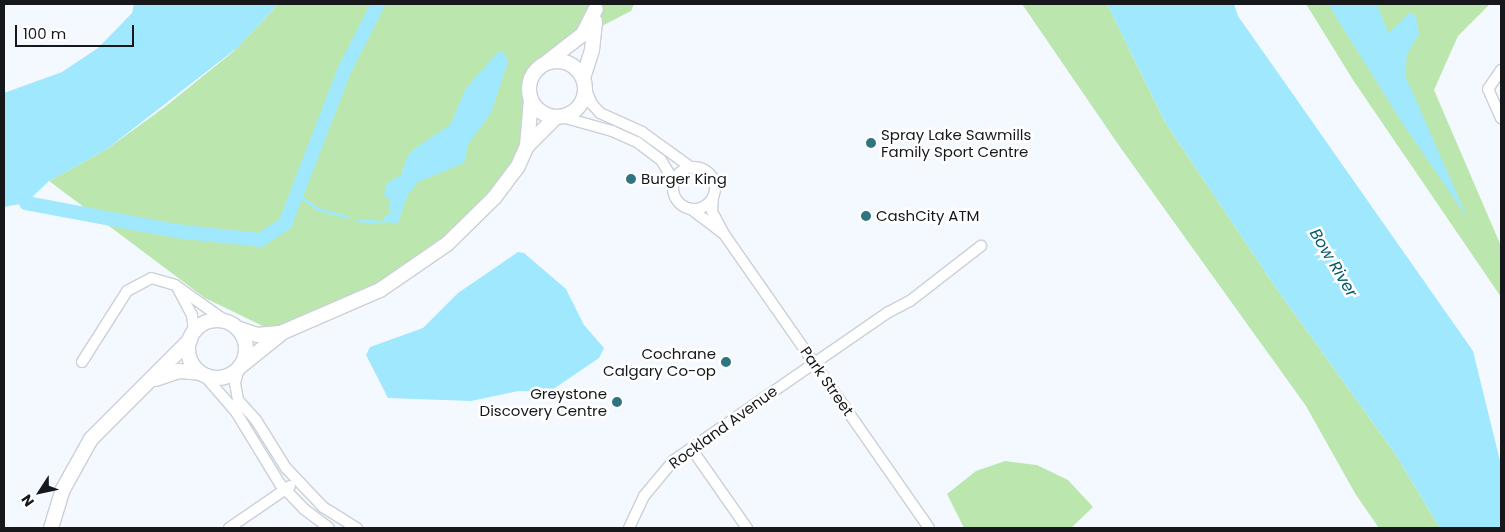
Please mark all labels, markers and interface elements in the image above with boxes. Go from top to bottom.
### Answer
scale bar [18,15,136,47]
text: 100 m [23,23,66,44]
place label: Spray Lake Sawmills Family Sport Centre [881,125,1031,160]
marker: Spray Lake Sawmills Family Sport Centre [865,137,877,149]
place label: Burger King [641,170,727,188]
marker: Burger King [625,173,637,185]
place label: CashCity ATM [876,207,979,225]
marker: CashCity ATM [860,210,872,222]
water label: Bow River [1305,225,1361,301]
street label: Park Street [797,343,857,419]
place label: Cochrane Calgary Co-op [603,344,716,379]
marker: Cochrane Calgary Co-op [720,356,732,368]
street label: Rockland Avenue [665,382,781,472]
place label: Greystone Discovery Centre [480,384,607,419]
marker: Greystone Discovery Centre [611,396,623,408]
north arrow [15,467,65,517]
text: N [17,491,39,511]

